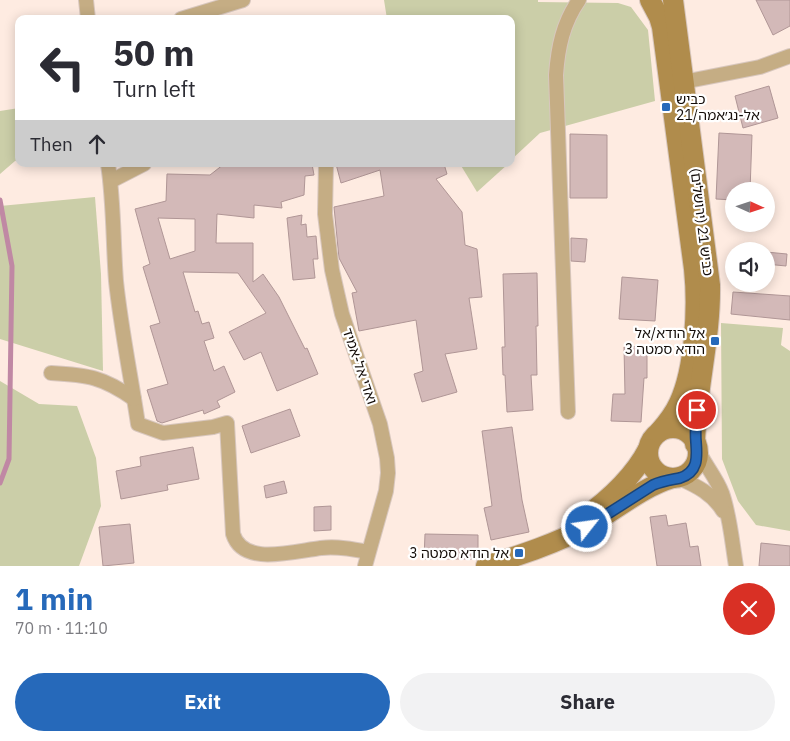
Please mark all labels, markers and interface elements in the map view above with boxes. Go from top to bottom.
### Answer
text: 50 m [113,30,195,76]
icon: left [30,35,95,100]
text: Turn left [113,74,196,103]
place label: כביש 21/אל-נג׳אמה [676,90,760,124]
marker: כביש 21/אל-נג׳אמה [660,101,672,113]
icon: ahead [83,130,111,158]
text: Then [30,132,73,156]
street label: כביש 21 (ירושלים) [686,167,718,277]
north arrow [725,182,775,232]
map controls [725,182,775,292]
button: sound [725,242,775,292]
place label: אל הודא/אל הודא סמטה 3 [625,324,705,358]
street label: ואדי אל-אמיד [339,325,381,407]
marker: אל הודא/אל הודא סמטה 3 [709,335,721,347]
pin [676,389,718,431]
icon: arrive [683,396,711,424]
position arrow [560,500,612,552]
place label: אל הודא סמטה 3 [409,544,509,562]
marker: אל הודא סמטה 3 [513,547,525,559]
text: 1 min [15,579,93,618]
button: close [723,583,775,635]
text: 70 m · 11:10 [15,618,108,638]
button: Exit [15,673,390,731]
button: Share [400,673,775,731]

